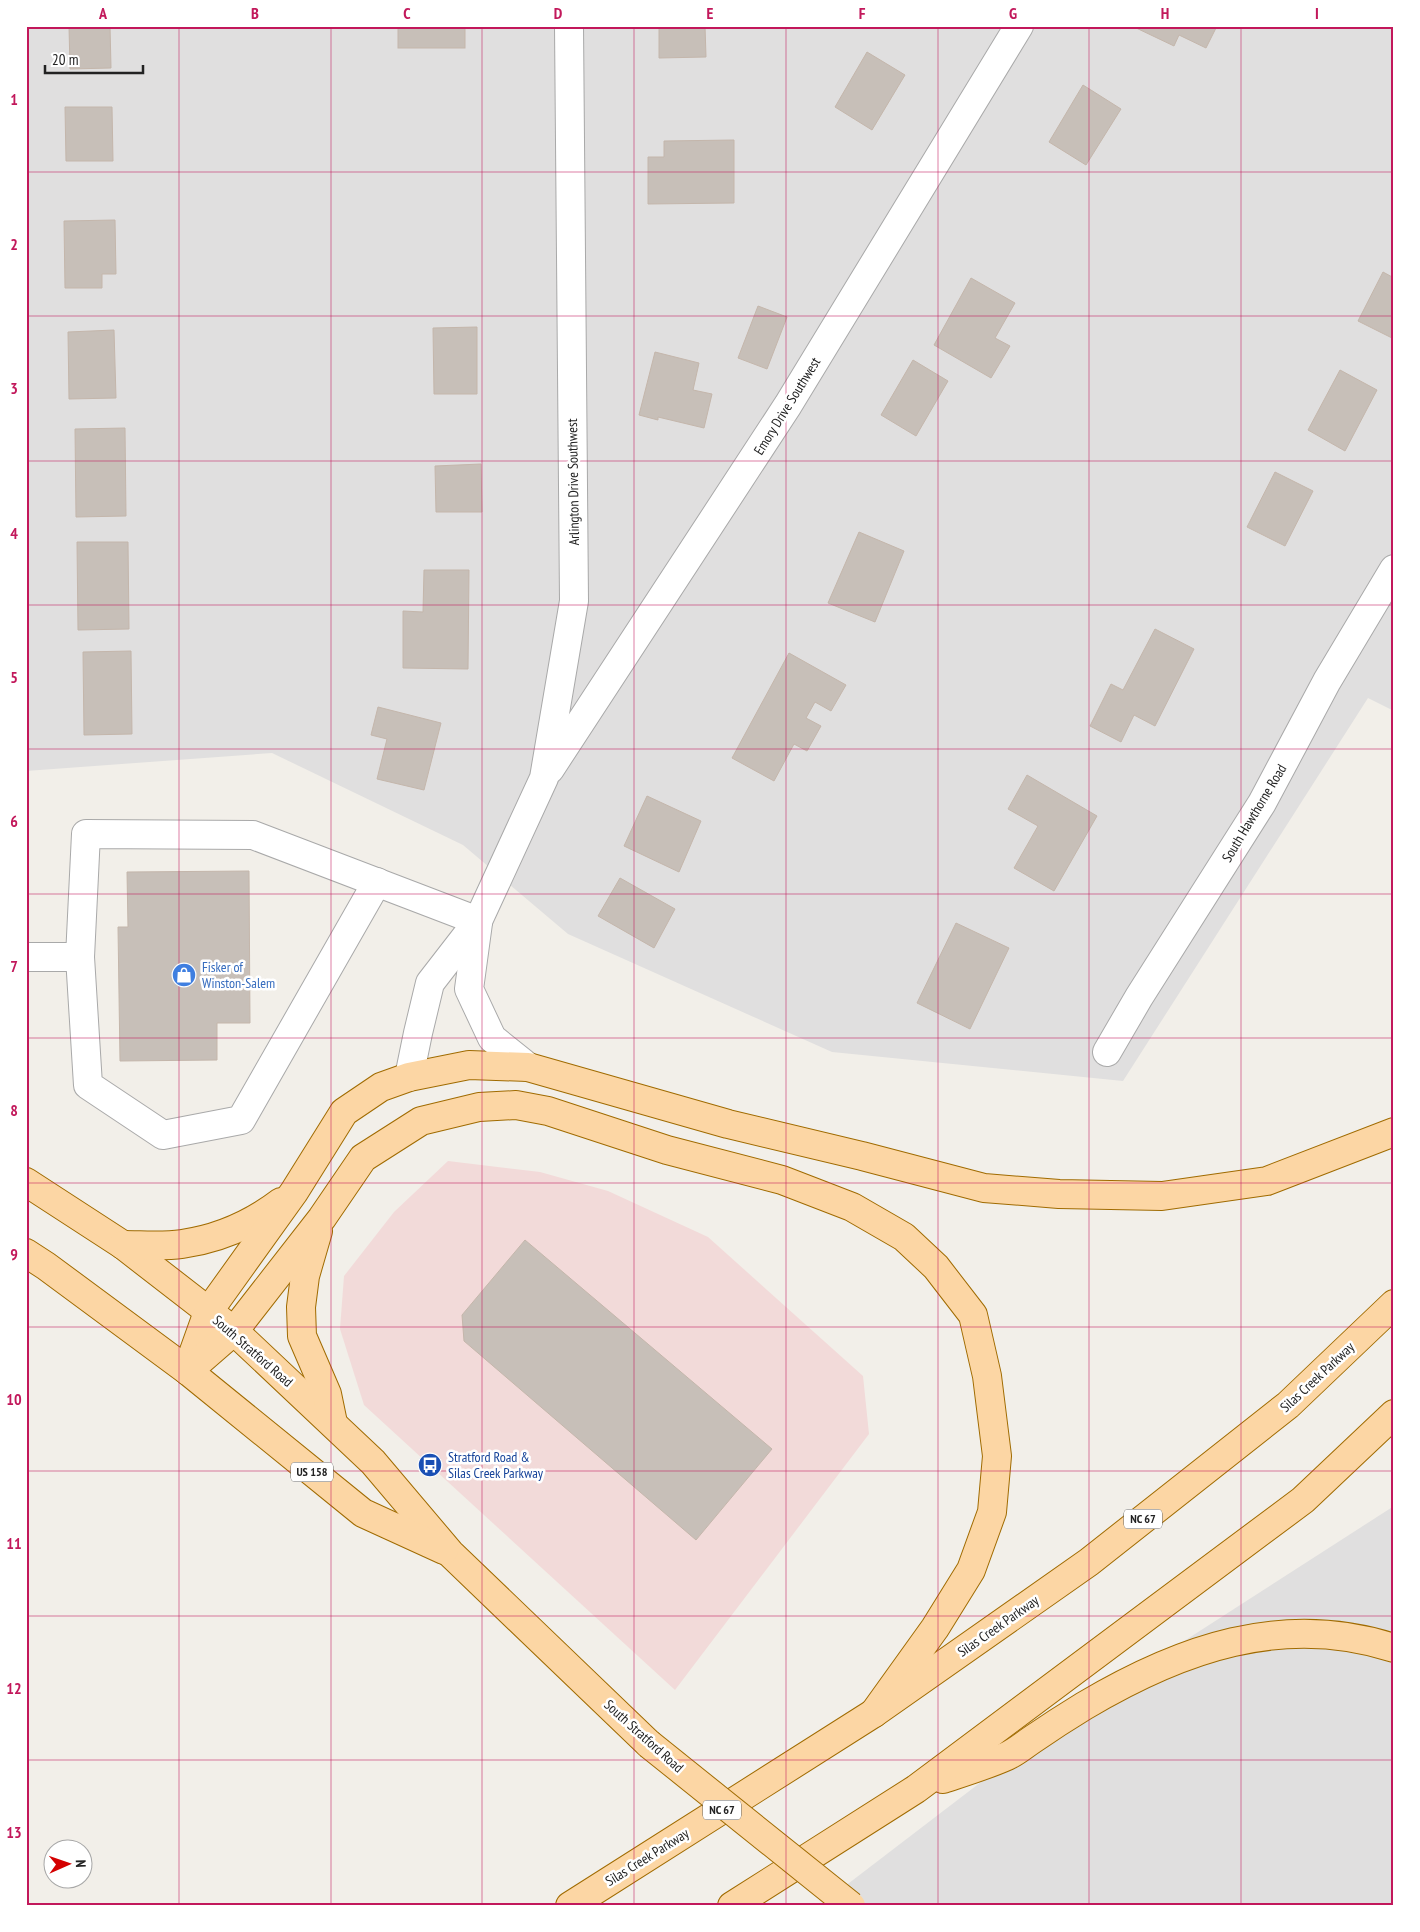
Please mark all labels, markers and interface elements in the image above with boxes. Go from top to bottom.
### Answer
text: A [98,3,108,23]
text: B [251,3,259,23]
text: C [403,3,411,23]
text: D [554,3,563,23]
text: E [707,3,714,23]
text: F [859,3,866,23]
text: G [1009,3,1017,23]
text: H [1161,3,1169,23]
text: I [1315,3,1319,23]
scale bar [45,42,142,74]
text: 20 m [52,50,78,69]
text: 1 [10,89,18,109]
text: 2 [10,234,18,254]
street label: Emory Drive Southwest [750,354,824,458]
text: 3 [10,378,18,398]
street label: Arlington Drive Southwest [563,418,583,546]
text: 4 [10,523,18,543]
text: 5 [10,667,18,687]
street label: South Hawthorne Road [1218,761,1290,865]
text: 6 [10,811,18,831]
text: 7 [10,956,18,976]
place label: Fisker of Winston-Salem [202,958,275,992]
shop icon: Fisker of Winston-Salem [171,962,197,988]
text: 8 [10,1100,18,1120]
text: 9 [10,1244,18,1264]
street label: South Stratford Road [209,1311,297,1391]
street label: Silas Creek Parkway [1276,1337,1358,1416]
text: 10 [6,1389,22,1409]
place label: Stratford Road & Silas Creek Parkway [448,1448,544,1482]
bus stop icon: Stratford Road & Silas Creek Parkway [417,1452,443,1478]
road number: US 158 [291,1462,333,1481]
road number: NC 67 [1124,1510,1162,1528]
text: 11 [6,1533,22,1553]
street label: Silas Creek Parkway [954,1591,1043,1661]
text: 12 [6,1678,22,1698]
street label: South Stratford Road [601,1696,687,1776]
road number: NC 67 [703,1800,741,1820]
text: 13 [6,1822,22,1842]
street label: Silas Creek Parkway [602,1824,693,1890]
north arrow [42,1840,92,1890]
text: N [72,1859,90,1868]

